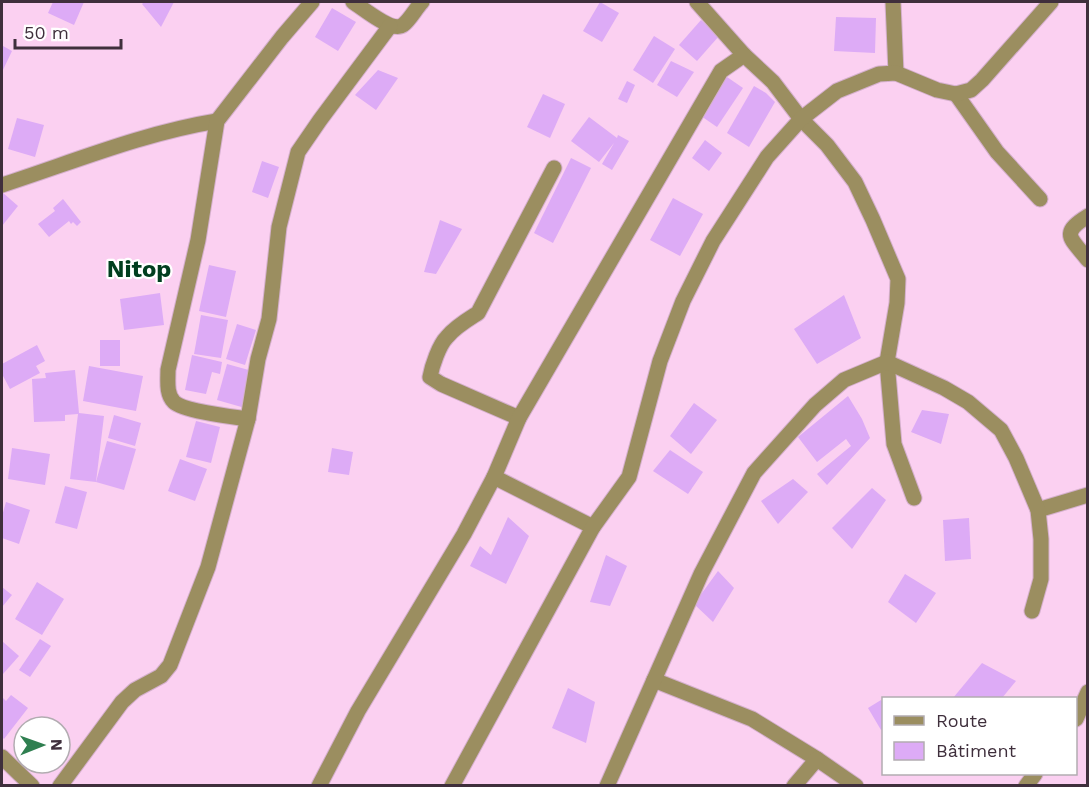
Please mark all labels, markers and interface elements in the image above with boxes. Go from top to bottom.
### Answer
scale bar [15,12,122,50]
text: 50 m [24,22,69,43]
district label: Nitop [107,255,171,283]
legend [882,697,1077,775]
text: Route [936,710,988,731]
north arrow [12,715,72,775]
text: N [47,739,66,751]
text: Bâtiment [936,740,1016,761]

